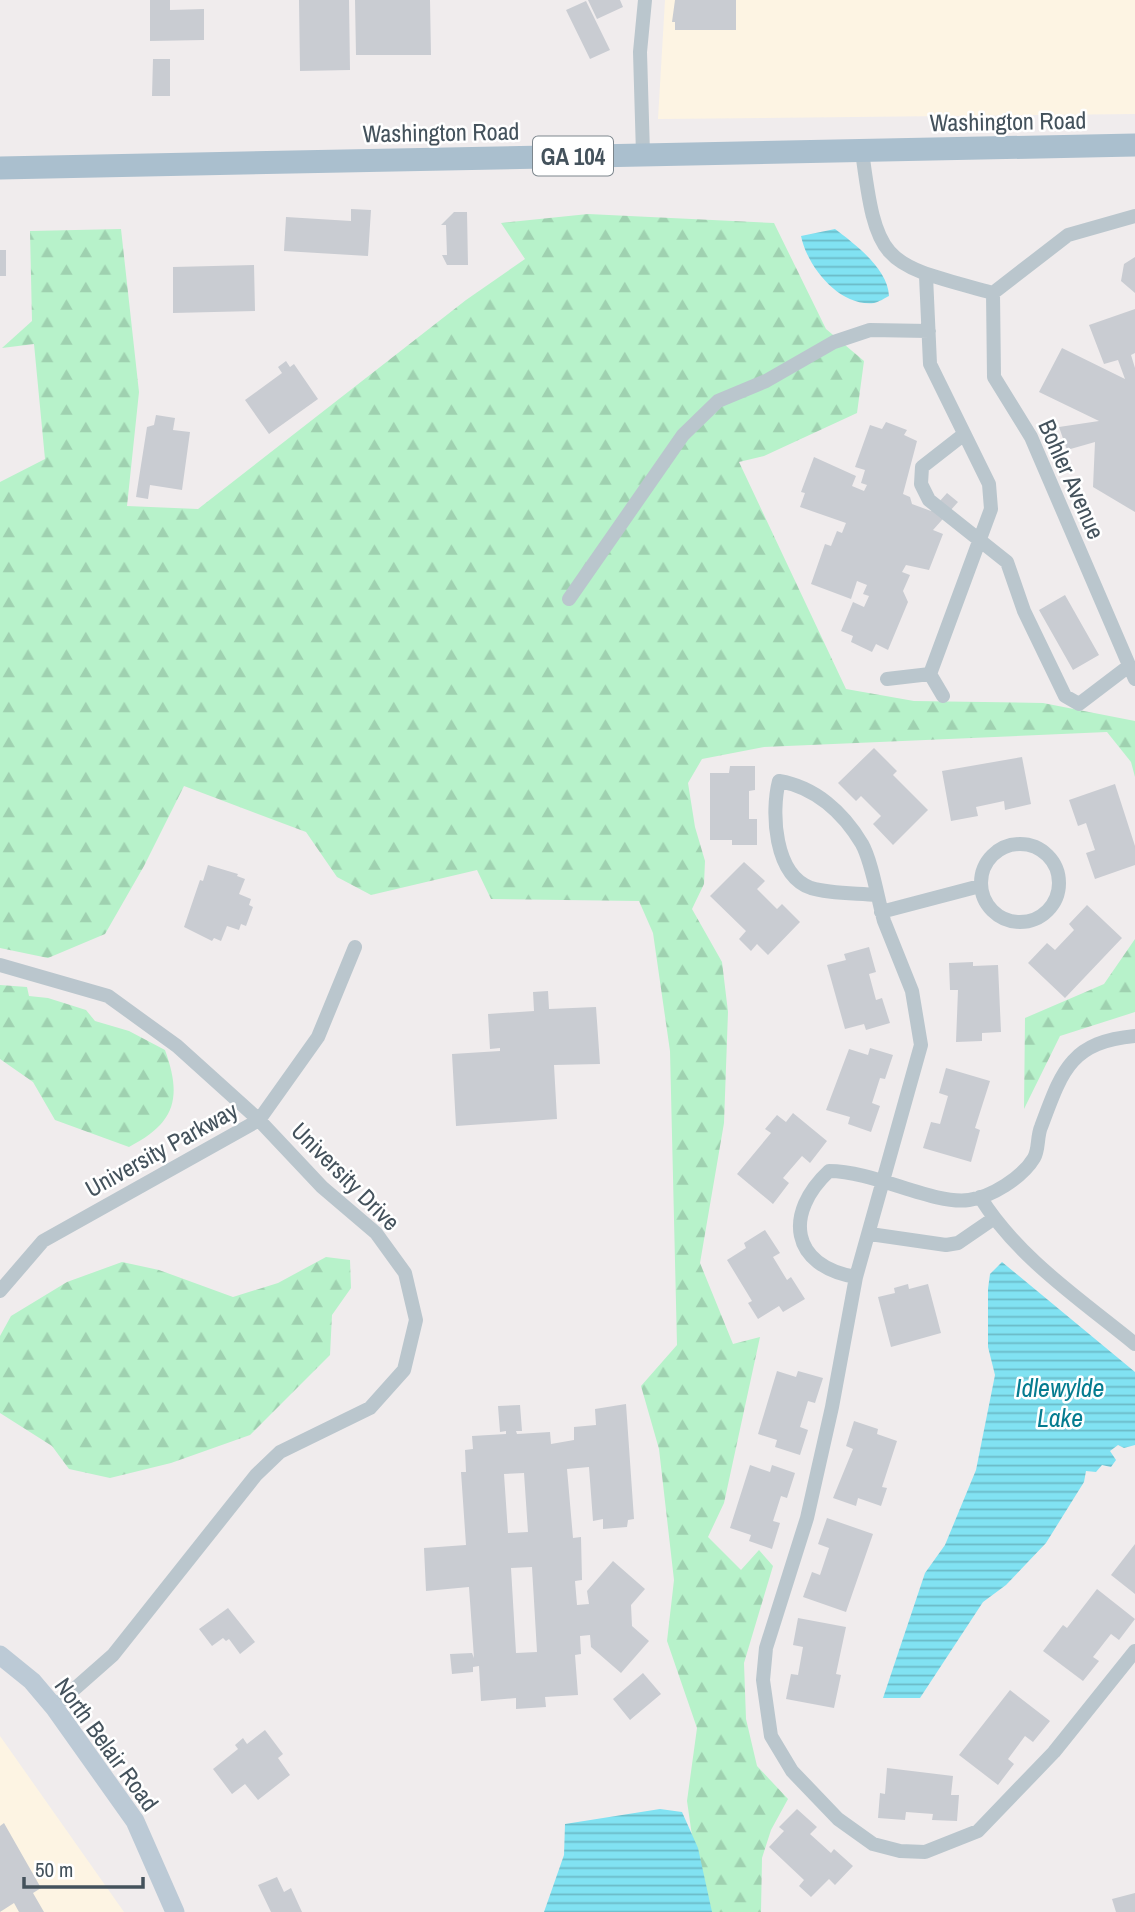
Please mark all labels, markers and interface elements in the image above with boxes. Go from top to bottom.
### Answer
street label: Washington Road [929,104,1087,138]
street label: Washington Road [362,115,520,149]
road number: GA 104 [533,136,613,176]
street label: Bohler Avenue [1031,414,1113,544]
street label: University Parkway [79,1094,243,1204]
street label: University Drive [285,1115,407,1237]
water label: Idlewylde Lake [1016,1370,1104,1435]
street label: North Belair Road [48,1671,166,1817]
scale bar [24,1846,144,1890]
text: 50 m [35,1855,73,1884]

